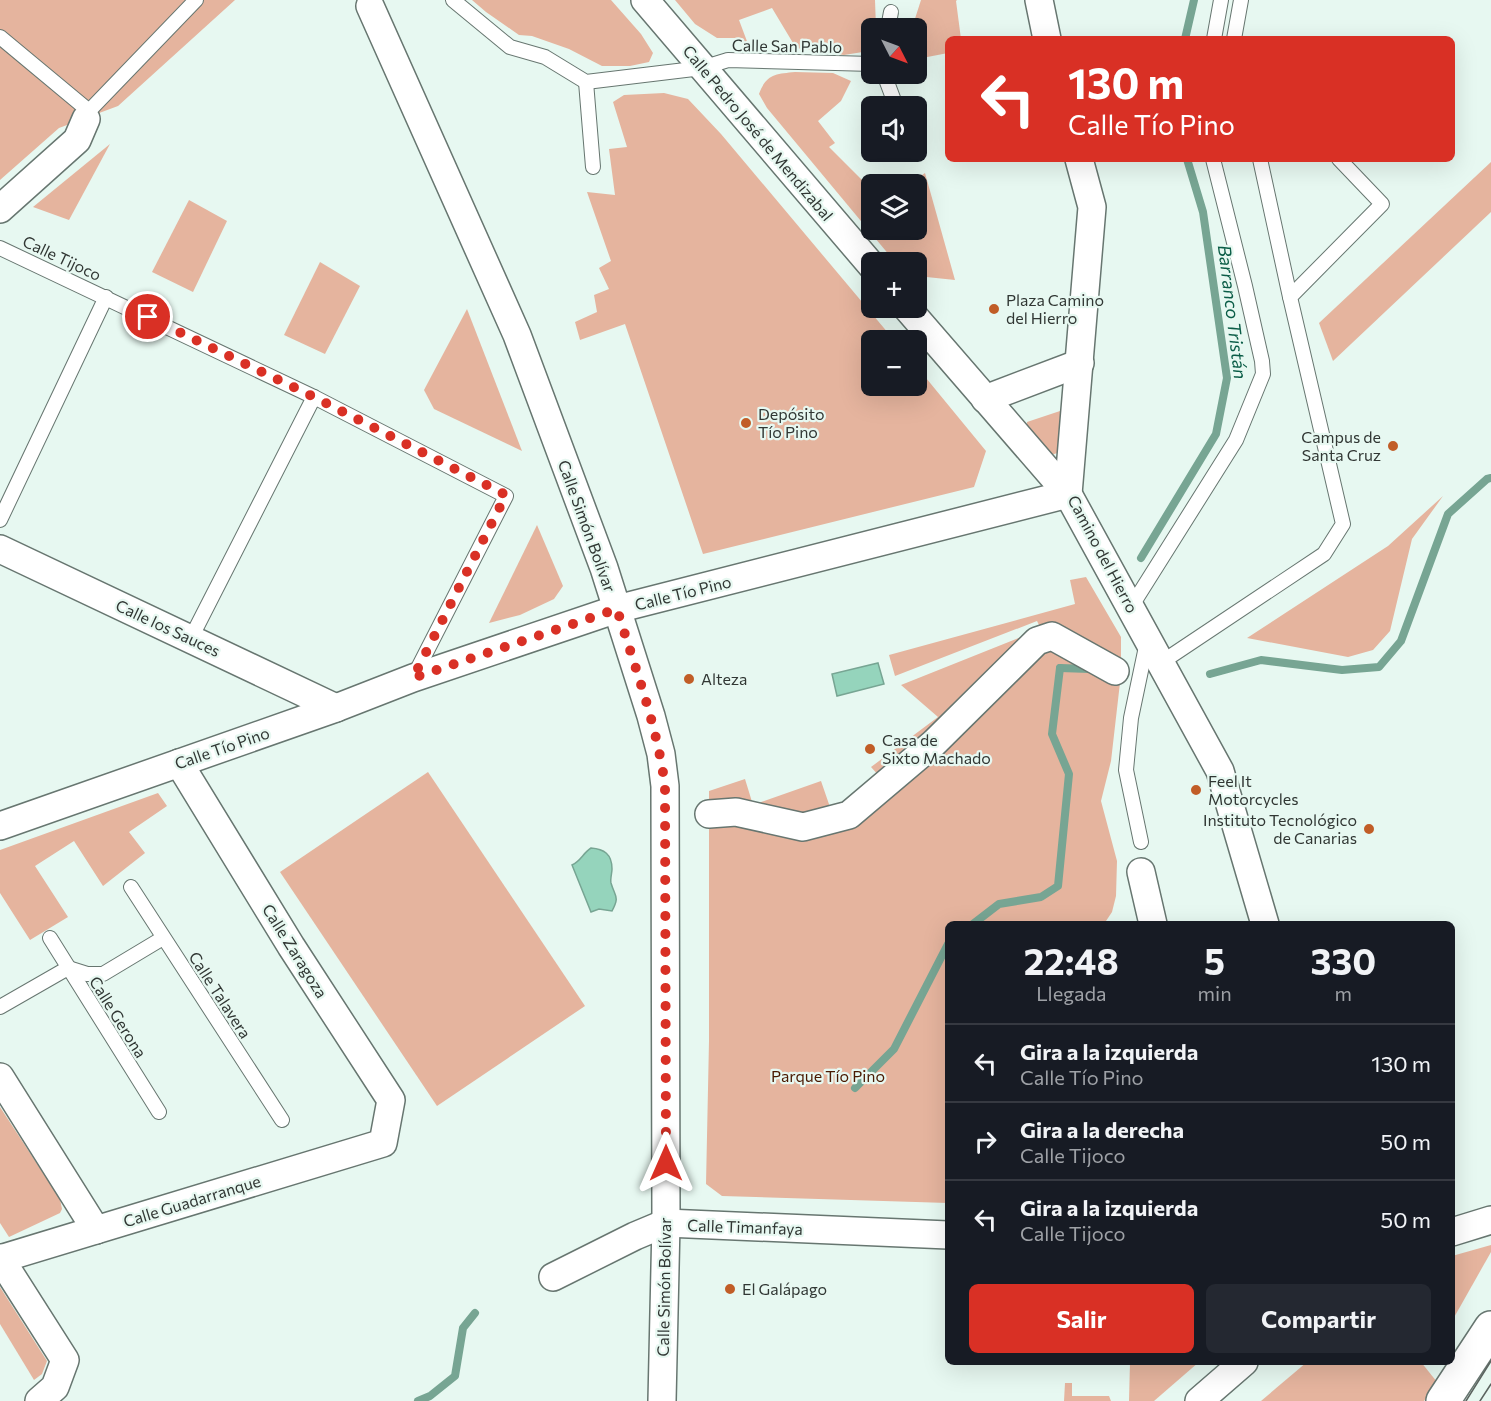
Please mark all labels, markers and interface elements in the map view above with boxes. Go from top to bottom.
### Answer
north arrow [861,18,927,84]
map controls [861,18,927,396]
street label: Calle San Pablo [732,35,842,56]
street label: Calle Pedro José de Mendizabal [679,41,837,224]
text: 130 m [1068,56,1184,108]
icon: left [969,60,1047,138]
button: sound [861,96,927,162]
text: Calle Tío Pino [1068,108,1235,141]
button: layers [861,174,927,240]
street label: Calle Tijoco [20,231,104,284]
water label: Barranco Tristán [1214,243,1252,380]
button: + [861,252,927,318]
place label: Plaza Camino del Hierro [1006,290,1104,327]
pin [122,291,173,342]
icon: arrive [131,300,164,333]
marker: Plaza Camino del Hierro [987,302,1001,316]
button: − [861,330,927,396]
place label: Depósito Tío Pino [758,404,824,441]
marker: Depósito Tío Pino [739,416,753,430]
place label: Campus de Santa Cruz [1301,427,1381,464]
marker: Campus de Santa Cruz [1386,439,1400,453]
street label: Calle Simón Bolívar [555,457,620,595]
street label: Camino del Hierro [1064,492,1142,616]
street label: Calle Tío Pino [633,571,733,614]
street label: Calle los Sauces [113,595,223,660]
place label: Alteza [701,669,747,688]
marker: Alteza [682,672,696,686]
street label: Calle Tío Pino [172,722,272,773]
place label: Casa de Sixto Machado [882,730,991,767]
marker: Casa de Sixto Machado [863,742,877,756]
place label: Feel It Motorcycles [1208,771,1298,808]
marker: Feel It Motorcycles [1189,783,1203,797]
place label: Instituto Tecnológico de Canarias [1203,810,1357,847]
marker: Instituto Tecnológico de Canarias [1362,822,1376,836]
street label: Calle Zaragoza [259,900,332,1001]
text: 22:48 [1024,938,1119,982]
text: 5 [1204,938,1225,982]
text: 330 [1310,938,1376,982]
street label: Calle Talavera [185,948,255,1042]
street label: Calle Gerona [86,973,151,1061]
text: Llegada [1036,981,1106,1005]
text: min [1198,981,1232,1005]
text: m [1335,981,1352,1005]
text: Gira a la izquierda [1020,1038,1198,1065]
icon: left [969,1047,1002,1080]
text: 130 m [1371,1050,1431,1077]
text: Calle Tío Pino [1020,1065,1144,1089]
park label: Parque Tío Pino [771,1066,885,1085]
text: Gira a la derecha [1020,1116,1184,1143]
icon: right [969,1125,1002,1158]
text: 50 m [1381,1128,1431,1155]
position arrow [634,1131,698,1195]
text: Calle Tijoco [1020,1143,1126,1167]
street label: Calle Guadarranque [121,1171,263,1230]
text: Gira a la izquierda [1020,1194,1198,1221]
icon: left [969,1203,1002,1236]
text: 50 m [1381,1206,1431,1233]
street label: Calle Timanfaya [687,1215,803,1238]
street label: Calle Simón Bolívar [653,1217,674,1357]
text: Calle Tijoco [1020,1221,1126,1245]
place label: El Galápago [742,1279,827,1298]
marker: El Galápago [723,1282,737,1296]
button: Salir [969,1284,1194,1353]
button: Compartir [1206,1284,1431,1353]

